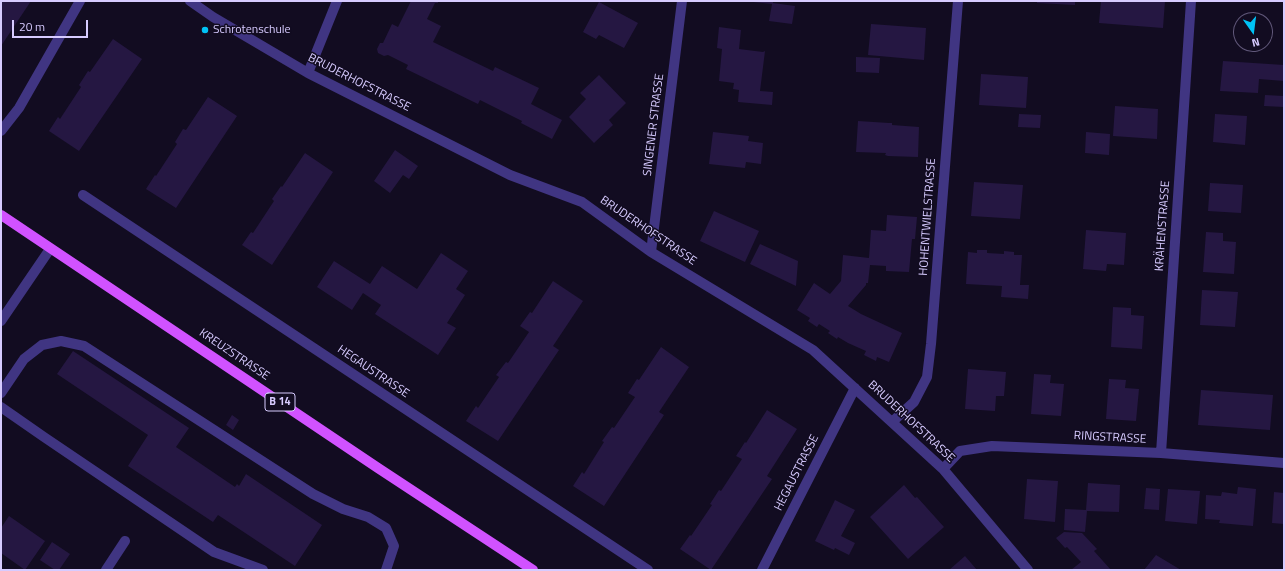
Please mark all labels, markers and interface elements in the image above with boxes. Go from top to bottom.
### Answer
scale bar [14,12,90,38]
north arrow [1233,12,1273,52]
text: 20 m [19,17,45,36]
place label: Schrotenschule [213,23,291,37]
marker: Schrotenschule [200,25,210,35]
text: N [1250,34,1261,51]
street label: BRUDERHOFSTRASSE [305,51,413,115]
street label: SINGENER STRASSE [641,73,667,177]
street label: HOHENTWIELSTRASSE [917,158,939,276]
street label: KRÄHENSTRASSE [1153,180,1173,272]
street label: BRUDERHOFSTRASSE [597,193,699,269]
street label: KREUZSTRASSE [196,326,272,384]
street label: HEGAUSTRASSE [334,343,412,401]
street label: BRUDERHOFSTRASSE [865,378,957,466]
road number: B 14 [265,393,295,411]
street label: RINGSTRASSE [1073,429,1147,447]
street label: HEGAUSTRASSE [772,432,822,514]

